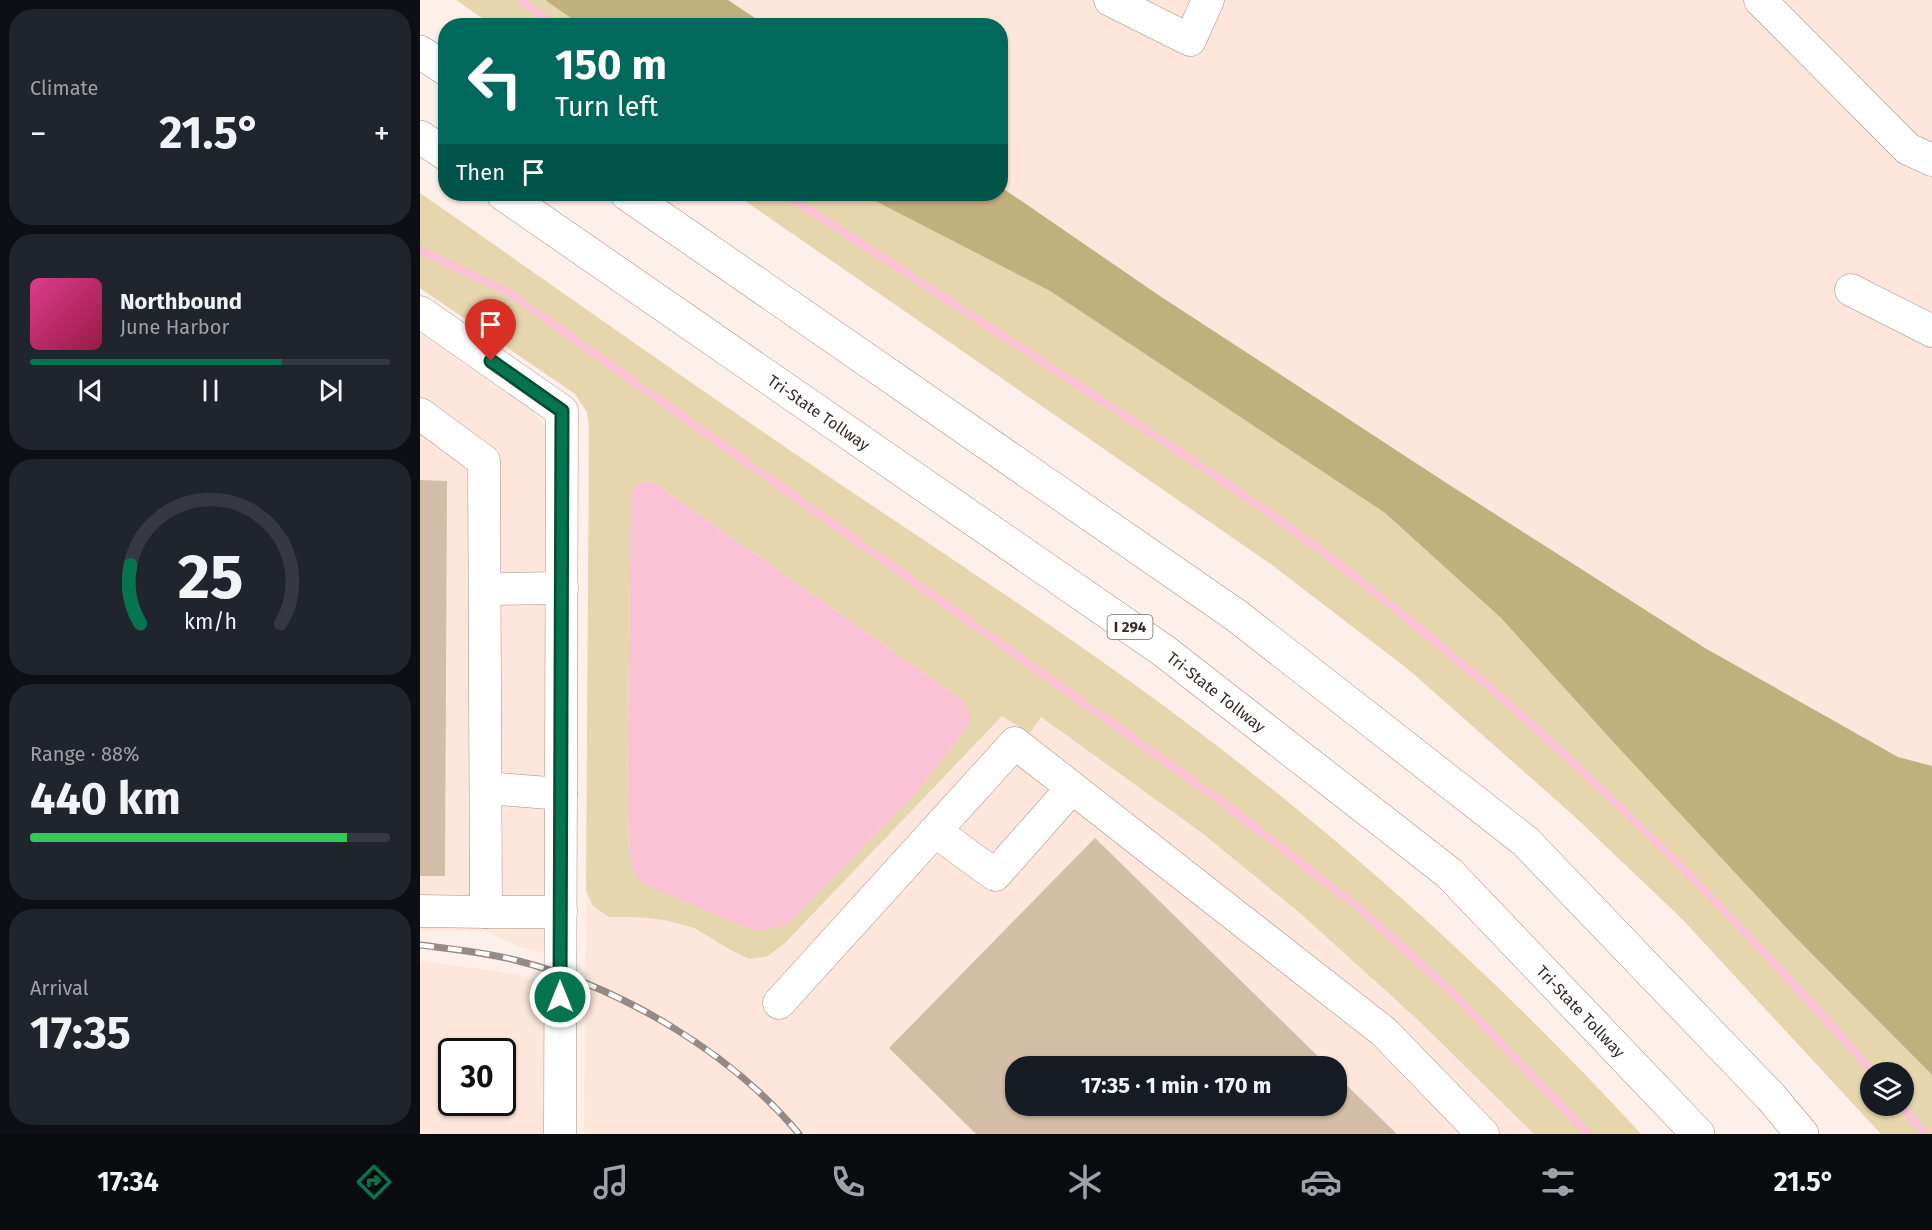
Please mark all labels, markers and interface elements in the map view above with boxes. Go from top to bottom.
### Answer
text: 150 m [555,40,667,90]
icon: left [456,42,534,120]
text: Climate [30,76,98,100]
text: Turn left [555,91,658,123]
text: 21.5° [159,106,261,160]
text: − [30,114,47,154]
text: + [374,114,390,154]
icon: arrive [517,156,550,189]
text: Then [456,159,505,186]
text: Northbound [120,288,242,315]
pin [465,299,516,361]
icon: arrive [474,308,507,341]
text: June Harbor [120,315,229,339]
street label: Tri-State Tollway [764,371,874,454]
icon: previous [74,374,107,407]
icon: pause [194,374,227,407]
icon: next [314,374,347,407]
text: 25 [177,540,243,615]
text: km/h [183,609,237,635]
road number: I 294 [1108,615,1152,639]
street label: Tri-State Tollway [1163,648,1270,736]
text: Range · 88% [30,742,139,766]
text: 440 km [30,772,181,826]
street label: Tri-State Tollway [1533,961,1629,1061]
position arrow [528,965,592,1029]
text: Arrival [30,976,89,1000]
text: 17:35 [30,1006,131,1060]
speed limit sign: 30 [438,1038,516,1116]
map controls [1860,1062,1914,1116]
button: layers [1860,1062,1914,1116]
text: 17:35 · 1 min · 170 m [1081,1072,1271,1099]
icon: directions [353,1161,395,1203]
icon: music [590,1161,632,1203]
icon: phone [827,1161,869,1203]
icon: climate [1064,1161,1106,1203]
icon: car [1300,1161,1342,1203]
icon: filters [1537,1161,1579,1203]
text: 17:34 [97,1166,159,1198]
text: 21.5° [1774,1166,1835,1198]

